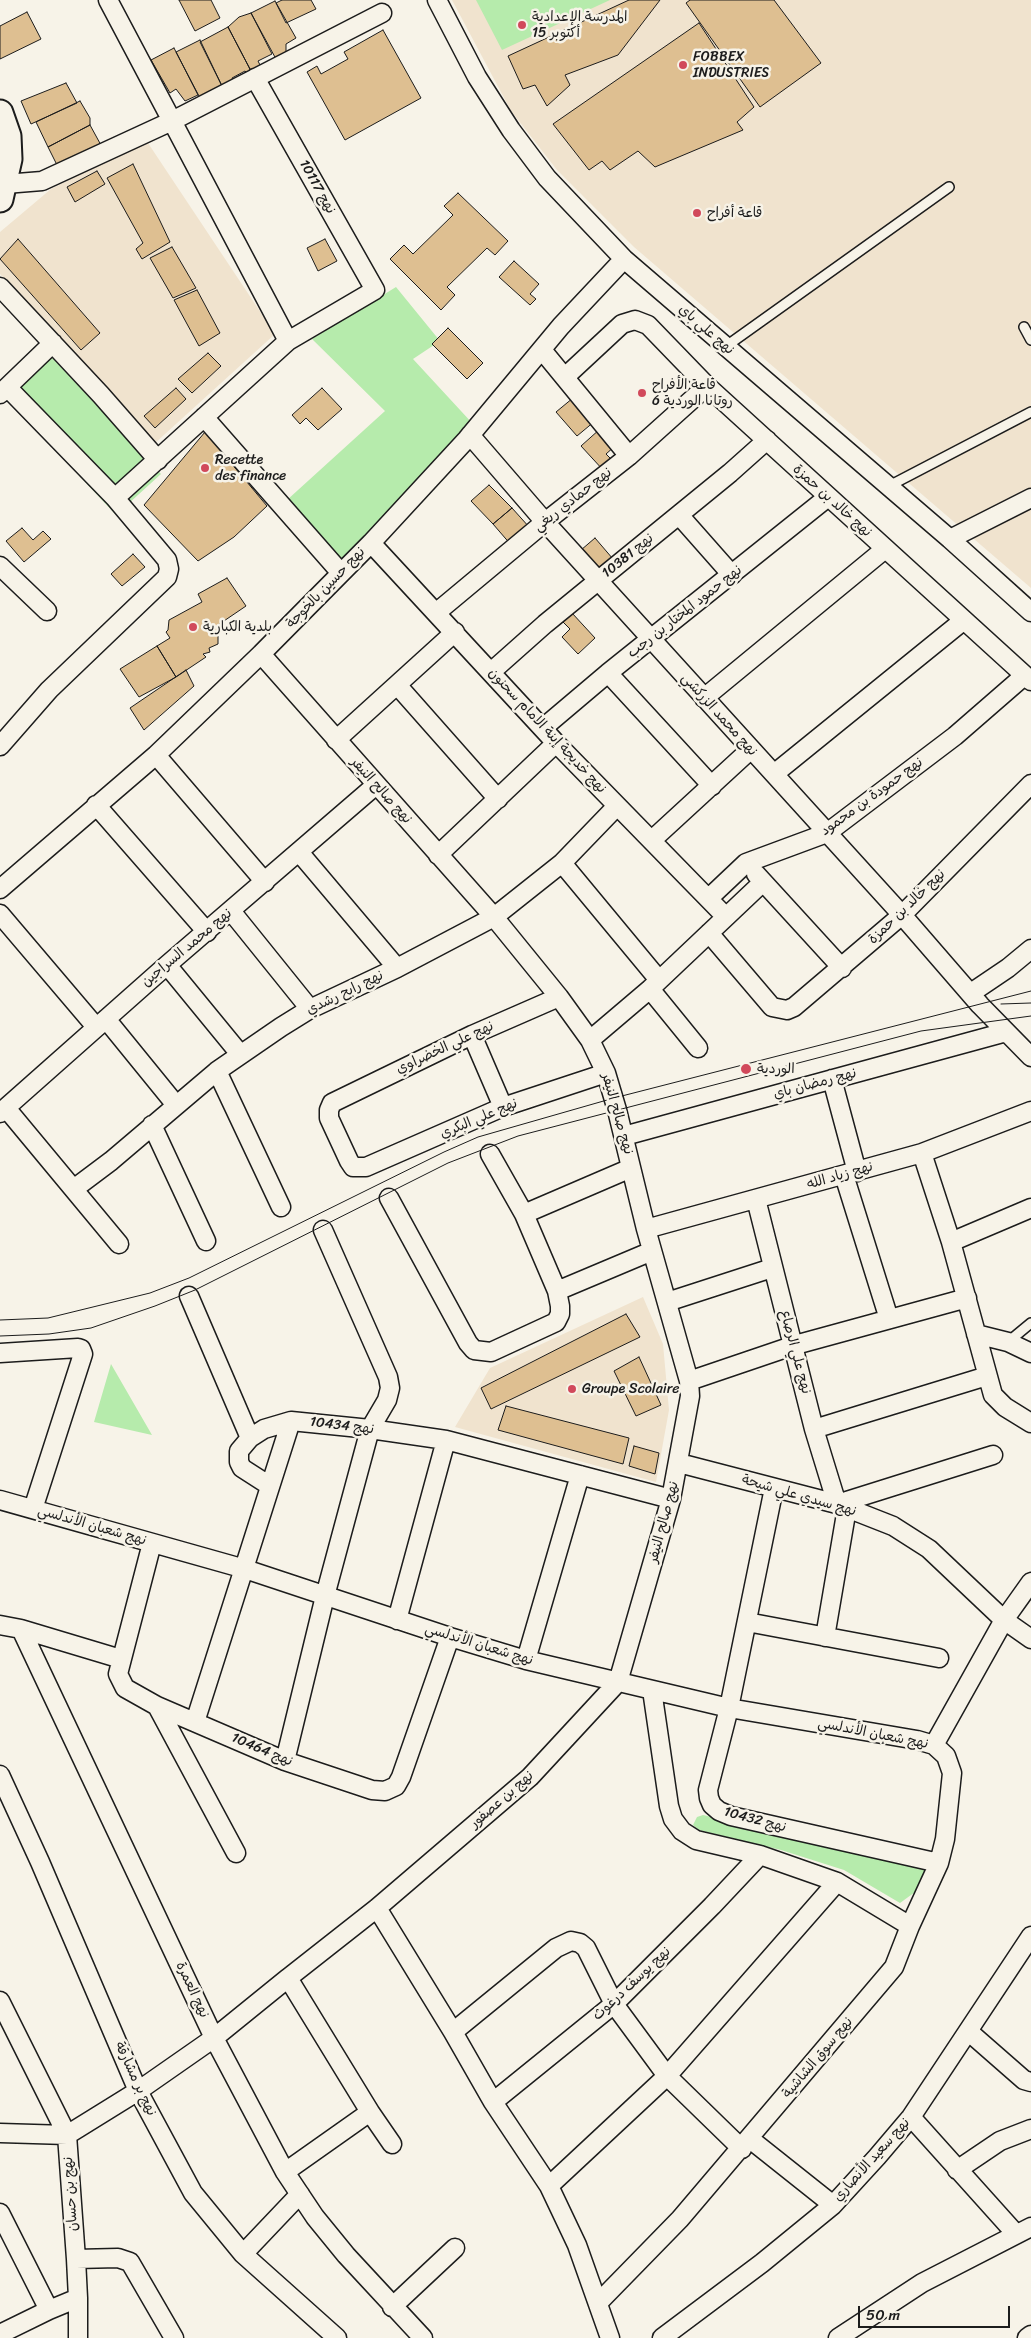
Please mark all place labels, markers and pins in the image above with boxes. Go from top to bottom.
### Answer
place label: المدرسة الإعدادية 15 أكتوبر [532,9,627,41]
marker: المدرسة الإعدادية 15 أكتوبر [516,19,528,31]
place label: FOBBEX INDUSTRIES [693,49,769,82]
marker: FOBBEX INDUSTRIES [677,59,689,71]
place label: قاعة أفراح [707,205,762,221]
marker: قاعة أفراح [691,207,703,219]
place label: قاعة الأفراح روتانا الوردية 6 [652,377,733,410]
marker: قاعة الأفراح روتانا الوردية 6 [636,387,648,399]
place label: Recette des finance [215,452,286,484]
marker: Recette des finance [199,462,211,474]
place label: بلدية الكبارية [203,619,272,635]
marker: بلدية الكبارية [187,621,199,633]
place label: الوردية [757,1061,795,1077]
marker: الوردية [739,1062,753,1076]
place label: Groupe Scolaire [582,1381,680,1397]
marker: Groupe Scolaire [566,1383,578,1395]

